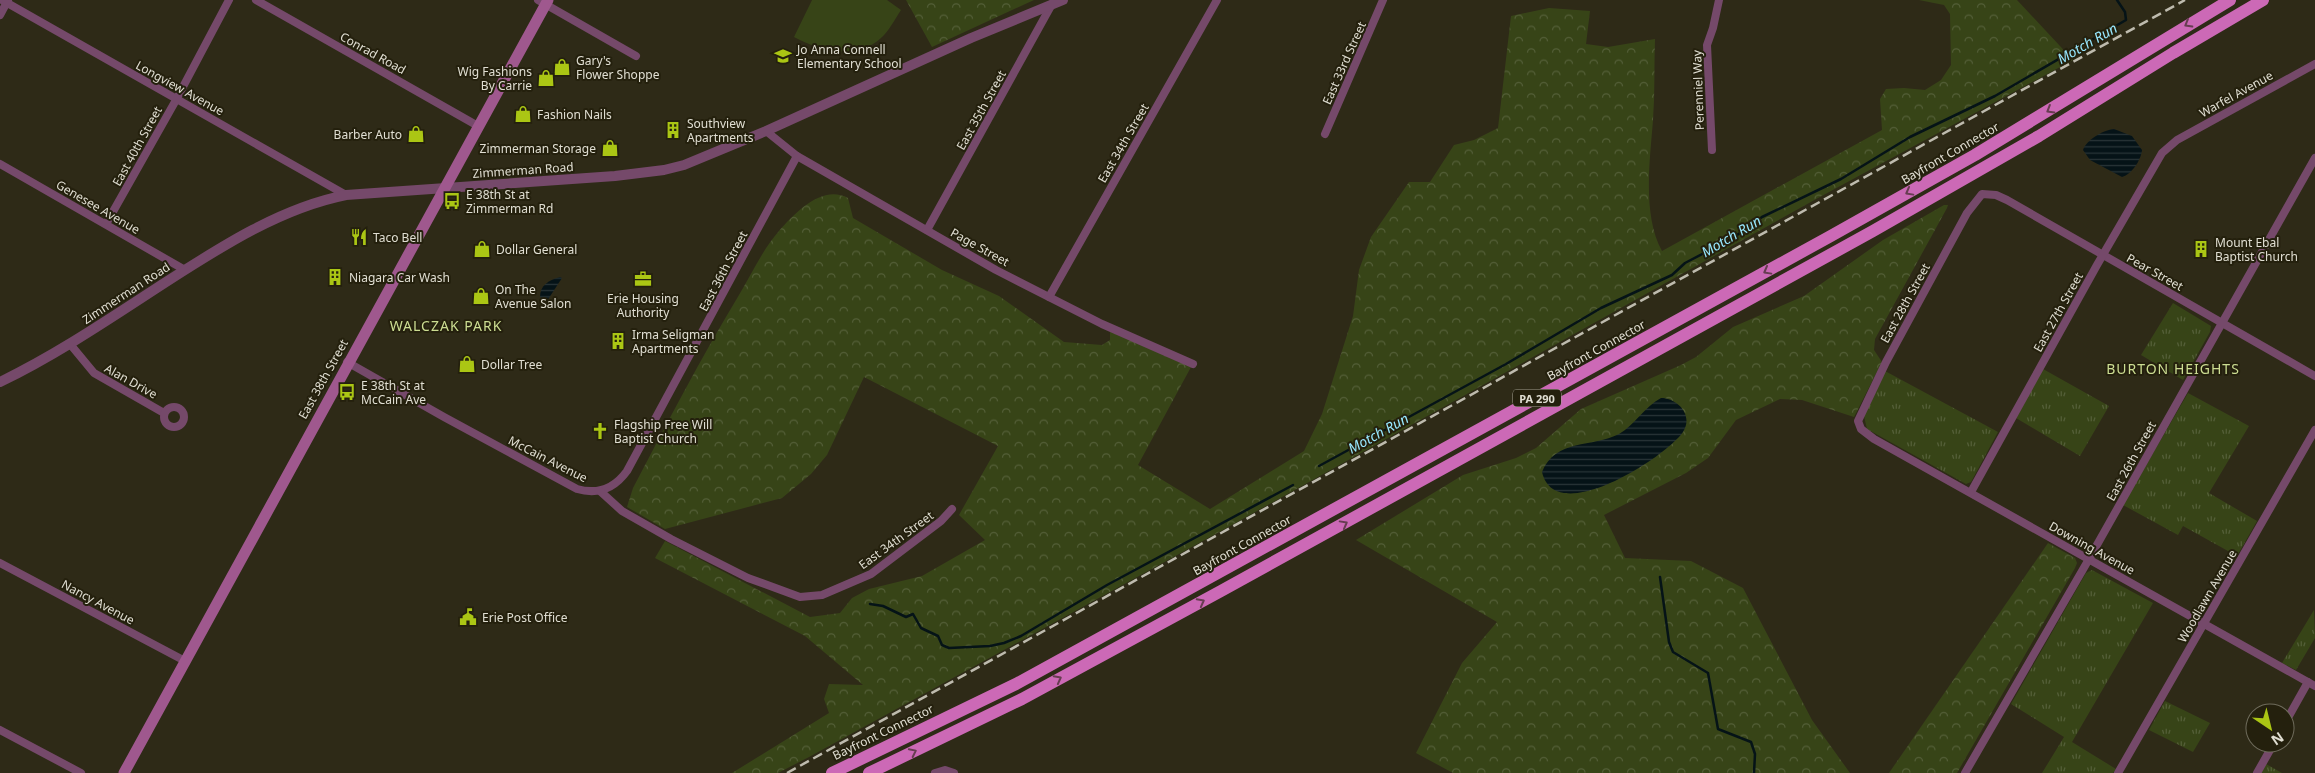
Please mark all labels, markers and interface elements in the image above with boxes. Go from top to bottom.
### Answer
street label: East 33rd Street [1318,18,1370,107]
water label: Motch Run [2053,18,2121,68]
one-way arrow [2184,18,2193,28]
street label: Conrad Road [337,28,409,78]
place label: Jo Anna Connell Elementary School [796,41,902,72]
school or university icon: Jo Anna Connell Elementary School [773,46,793,66]
street label: Perenniel Way [1688,49,1708,130]
place label: Gary's Flower Shoppe [576,52,660,83]
street label: Longview Avenue [133,57,228,119]
shop icon: Gary's Flower Shoppe [552,57,572,77]
place label: Wig Fashions By Carrie [458,63,532,94]
street label: East 35th Street [952,67,1010,153]
street label: Warfel Avenue [2196,67,2276,121]
shop icon: Wig Fashions By Carrie [536,68,556,88]
street label: East 34th Street [1093,100,1153,186]
street label: East 40th Street [108,103,166,189]
shop icon: Fashion Nails [513,104,533,124]
one-way arrow [2046,104,2055,114]
place label: Fashion Nails [537,106,612,123]
place label: Southview Apartments [687,115,754,146]
street label: Bayfront Connector [1898,118,2002,188]
building icon: Southview Apartments [663,120,683,140]
shop icon: Barber Auto [406,124,426,144]
place label: Barber Auto [334,126,402,143]
shop icon: Zimmerman Storage [600,138,620,158]
place label: Zimmerman Storage [480,140,596,157]
street label: Zimmerman Road [472,158,574,182]
street label: Genesee Avenue [53,176,143,238]
place label: E 38th St at Zimmerman Rd [466,186,553,217]
one-way arrow [1906,186,1915,196]
bus stop icon: E 38th St at Zimmerman Rd [442,191,462,211]
water label: Motch Run [1698,211,1764,261]
street label: Page Street [948,224,1013,270]
restaurant icon: Taco Bell [349,227,369,247]
street label: East 36th Street [695,227,752,314]
place label: Taco Bell [373,229,422,246]
place label: Mount Ebal Baptist Church [2215,234,2298,265]
shop icon: Dollar General [472,239,492,259]
building icon: Mount Ebal Baptist Church [2191,239,2211,259]
place label: Dollar General [496,241,577,258]
street label: Pear Street [2124,249,2187,295]
street label: Zimmerman Road [79,258,173,328]
street label: East 28th Street [1876,260,1934,346]
one-way arrow [1764,265,1773,275]
building icon: Niagara Car Wash [325,267,345,287]
place label: Niagara Car Wash [349,269,450,286]
office icon: Erie Housing Authority [633,269,653,289]
street label: East 27th Street [2029,269,2087,355]
place label: On The Avenue Salon [495,281,571,312]
shop icon: On The Avenue Salon [471,286,491,306]
place label: Erie Housing Authority [607,290,679,321]
district label: WALCZAK PARK [390,316,502,335]
street label: Bayfront Connector [1544,316,1648,384]
place label: Irma Seligman Apartments [632,326,714,357]
building icon: Irma Seligman Apartments [608,331,628,351]
street label: East 38th Street [294,336,352,422]
shop icon: Dollar Tree [457,354,477,374]
place label: Dollar Tree [481,356,543,373]
district label: BURTON HEIGHTS [2106,359,2240,378]
street label: Alan Drive [102,360,161,403]
place label: E 38th St at McCain Ave [361,377,426,408]
bus stop icon: E 38th St at McCain Ave [337,382,357,402]
road number: PA 290 [1513,389,1561,406]
water label: Motch Run [1344,409,1412,457]
place label: Flagship Free Will Baptist Church [614,416,712,447]
street label: East 26th Street [2102,418,2160,504]
church icon: Flagship Free Will Baptist Church [590,421,610,441]
street label: McCain Avenue [506,432,591,486]
street label: East 34th Street [855,507,937,573]
street label: Bayfront Connector [1190,511,1294,579]
street label: Downing Avenue [2046,517,2138,579]
one-way arrow [1338,520,1347,530]
street label: Woodlawn Avenue [2173,546,2241,646]
street label: Nancy Avenue [59,576,138,628]
one-way arrow [1196,598,1205,608]
public building icon: Erie Post Office [458,607,478,627]
place label: Erie Post Office [482,609,568,626]
one-way arrow [1053,675,1062,685]
street label: Bayfront Connector [830,700,936,764]
north arrow [2245,703,2295,753]
text: N [2268,728,2288,750]
one-way arrow [908,747,917,758]

